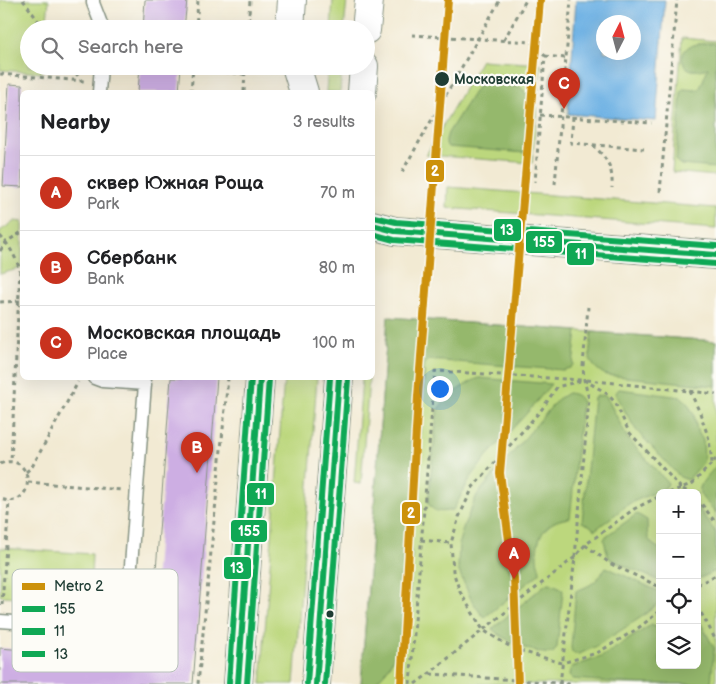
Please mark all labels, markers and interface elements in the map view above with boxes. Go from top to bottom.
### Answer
north arrow [596,15,641,60]
search box [20,20,375,75]
icon: search [38,34,66,62]
text: Search here [78,36,183,59]
pin: C [548,68,580,109]
marker: Московская [433,70,451,88]
place label: Московская [454,71,534,88]
text: Nearby [40,110,110,135]
text: 3 results [293,113,355,132]
line badge: 2 [425,159,445,183]
text: 2 [431,163,440,180]
text: сквер Южная Роща [87,172,263,195]
text: A [51,184,61,203]
text: 70 m [320,184,355,203]
text: Park [87,195,119,214]
line badge: 13 [493,218,522,242]
text: 13 [500,222,514,239]
line badge: 155 [525,230,563,254]
text: 155 [533,234,555,251]
line badge: 11 [566,242,595,266]
text: 11 [575,246,587,263]
text: Сбербанк [87,247,177,270]
text: B [50,259,62,278]
text: 80 m [319,259,355,278]
text: Bank [87,270,124,289]
text: Московская площадь [87,322,281,345]
text: C [50,334,62,353]
text: 100 m [312,334,355,353]
text: Place [87,345,128,364]
your location [427,376,453,402]
pin: B [181,432,213,473]
line badge: 11 [246,482,275,506]
text: 11 [255,486,267,503]
map controls [656,489,701,669]
button: + [656,489,701,534]
line badge: 2 [401,501,421,525]
text: 2 [407,505,416,522]
line badge: 155 [230,519,268,543]
text: 155 [238,523,260,540]
button: − [656,534,701,579]
pin: A [498,538,530,579]
line badge: 13 [223,556,252,580]
text: 13 [230,560,244,577]
legend [12,569,178,672]
text: Metro 2 [54,578,104,595]
button: locate [656,579,701,624]
text: 155 [54,601,75,618]
unlabelled marker [325,609,335,619]
text: 11 [54,623,65,640]
button: layers [656,624,701,669]
text: 13 [54,646,68,663]

